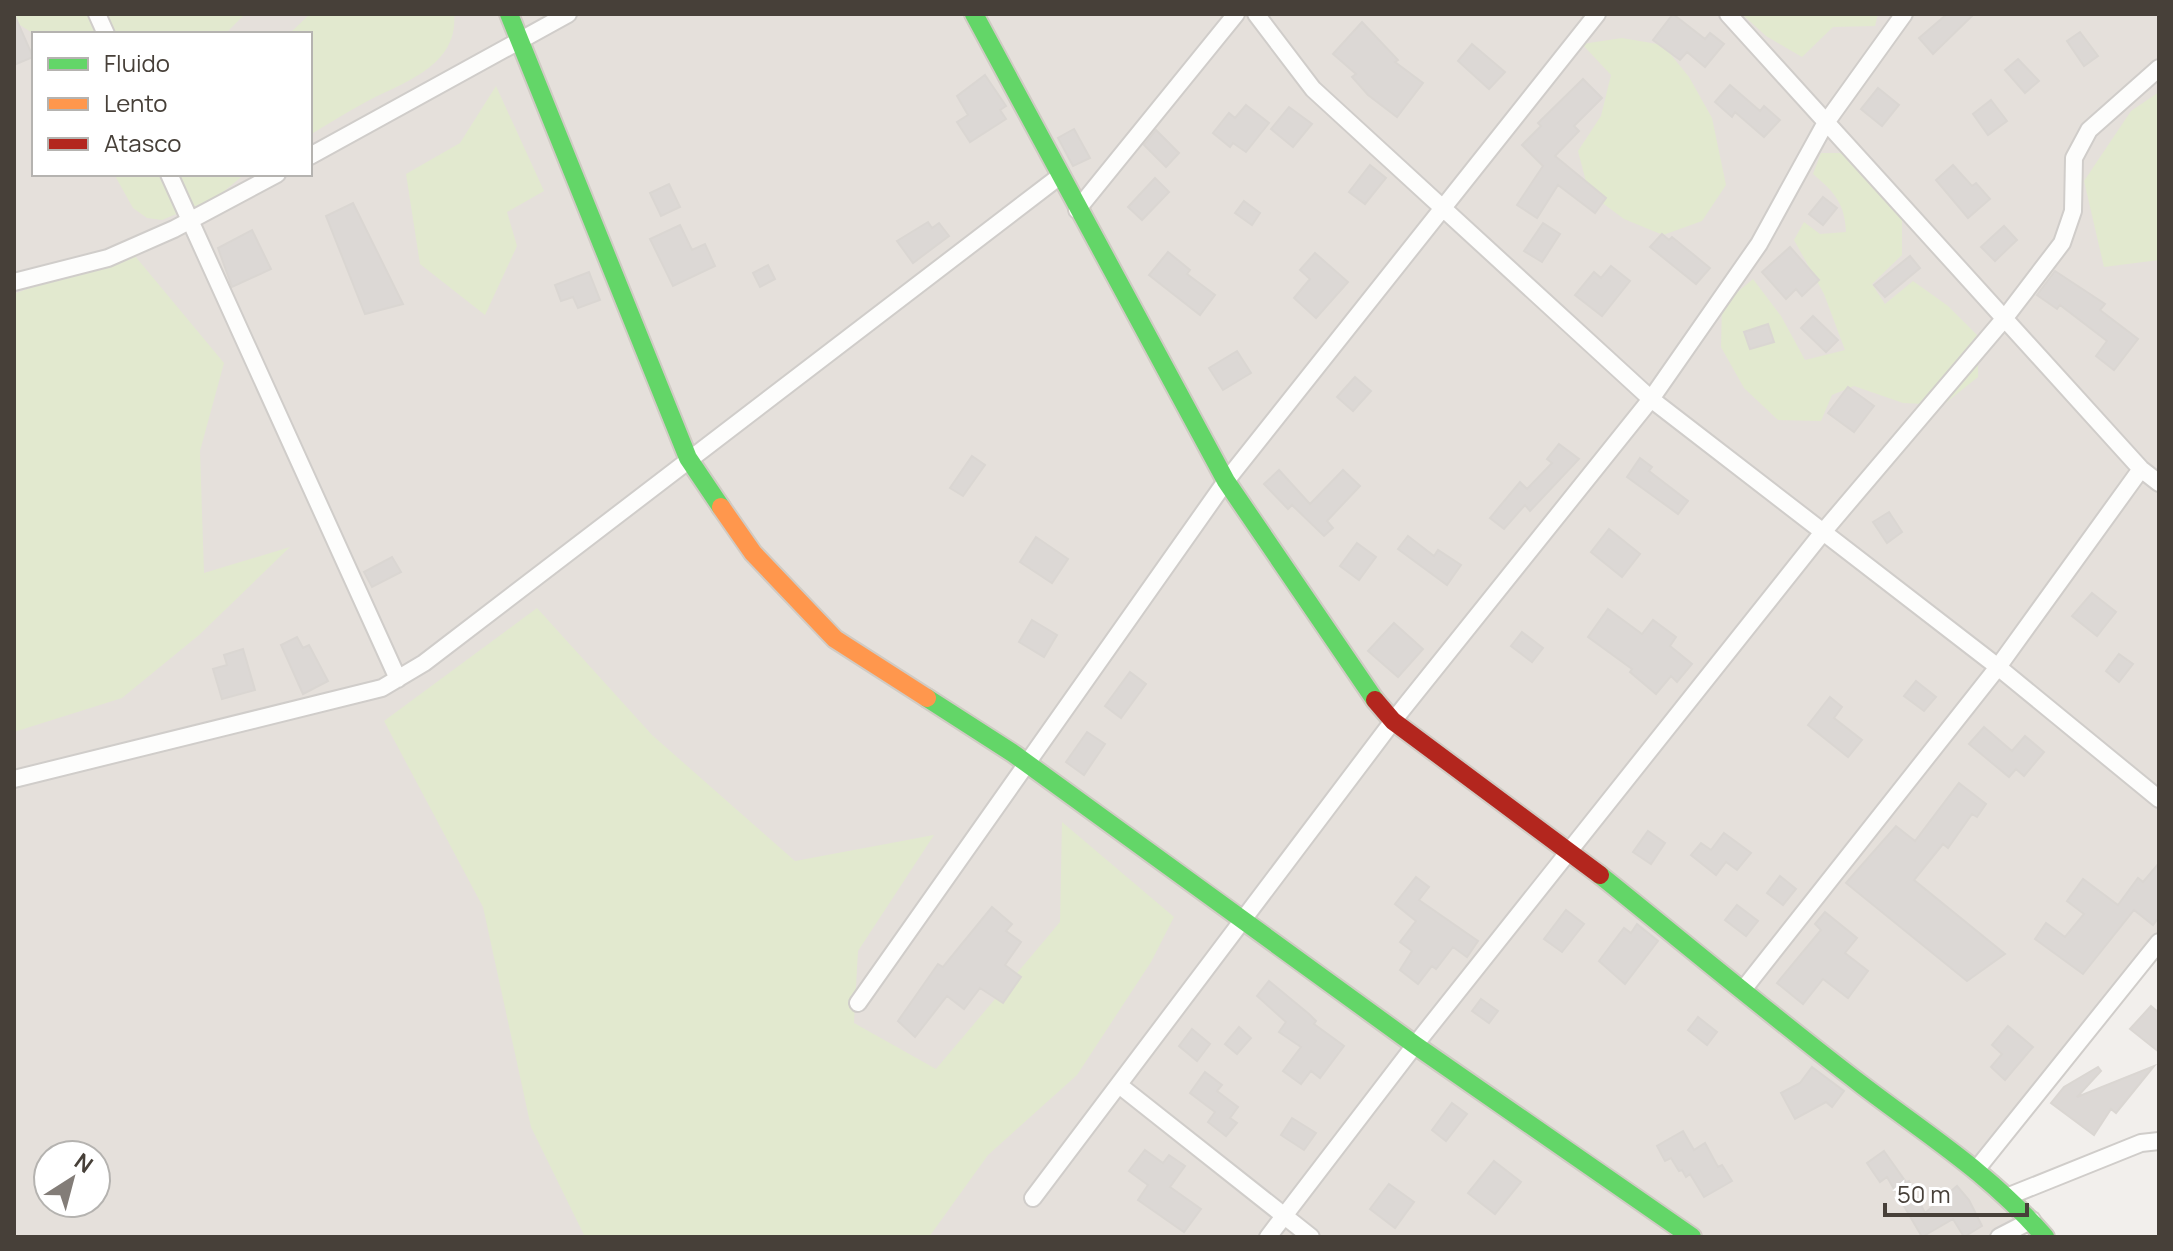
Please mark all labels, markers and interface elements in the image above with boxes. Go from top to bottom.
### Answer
legend [32,32,312,176]
text: Fluido [104,46,170,79]
text: Lento [104,86,168,119]
text: Atasco [104,126,181,159]
north arrow [32,1139,112,1219]
text: N [69,1146,99,1180]
scale bar [1885,1167,2027,1217]
text: 50 m [1897,1177,1951,1210]

